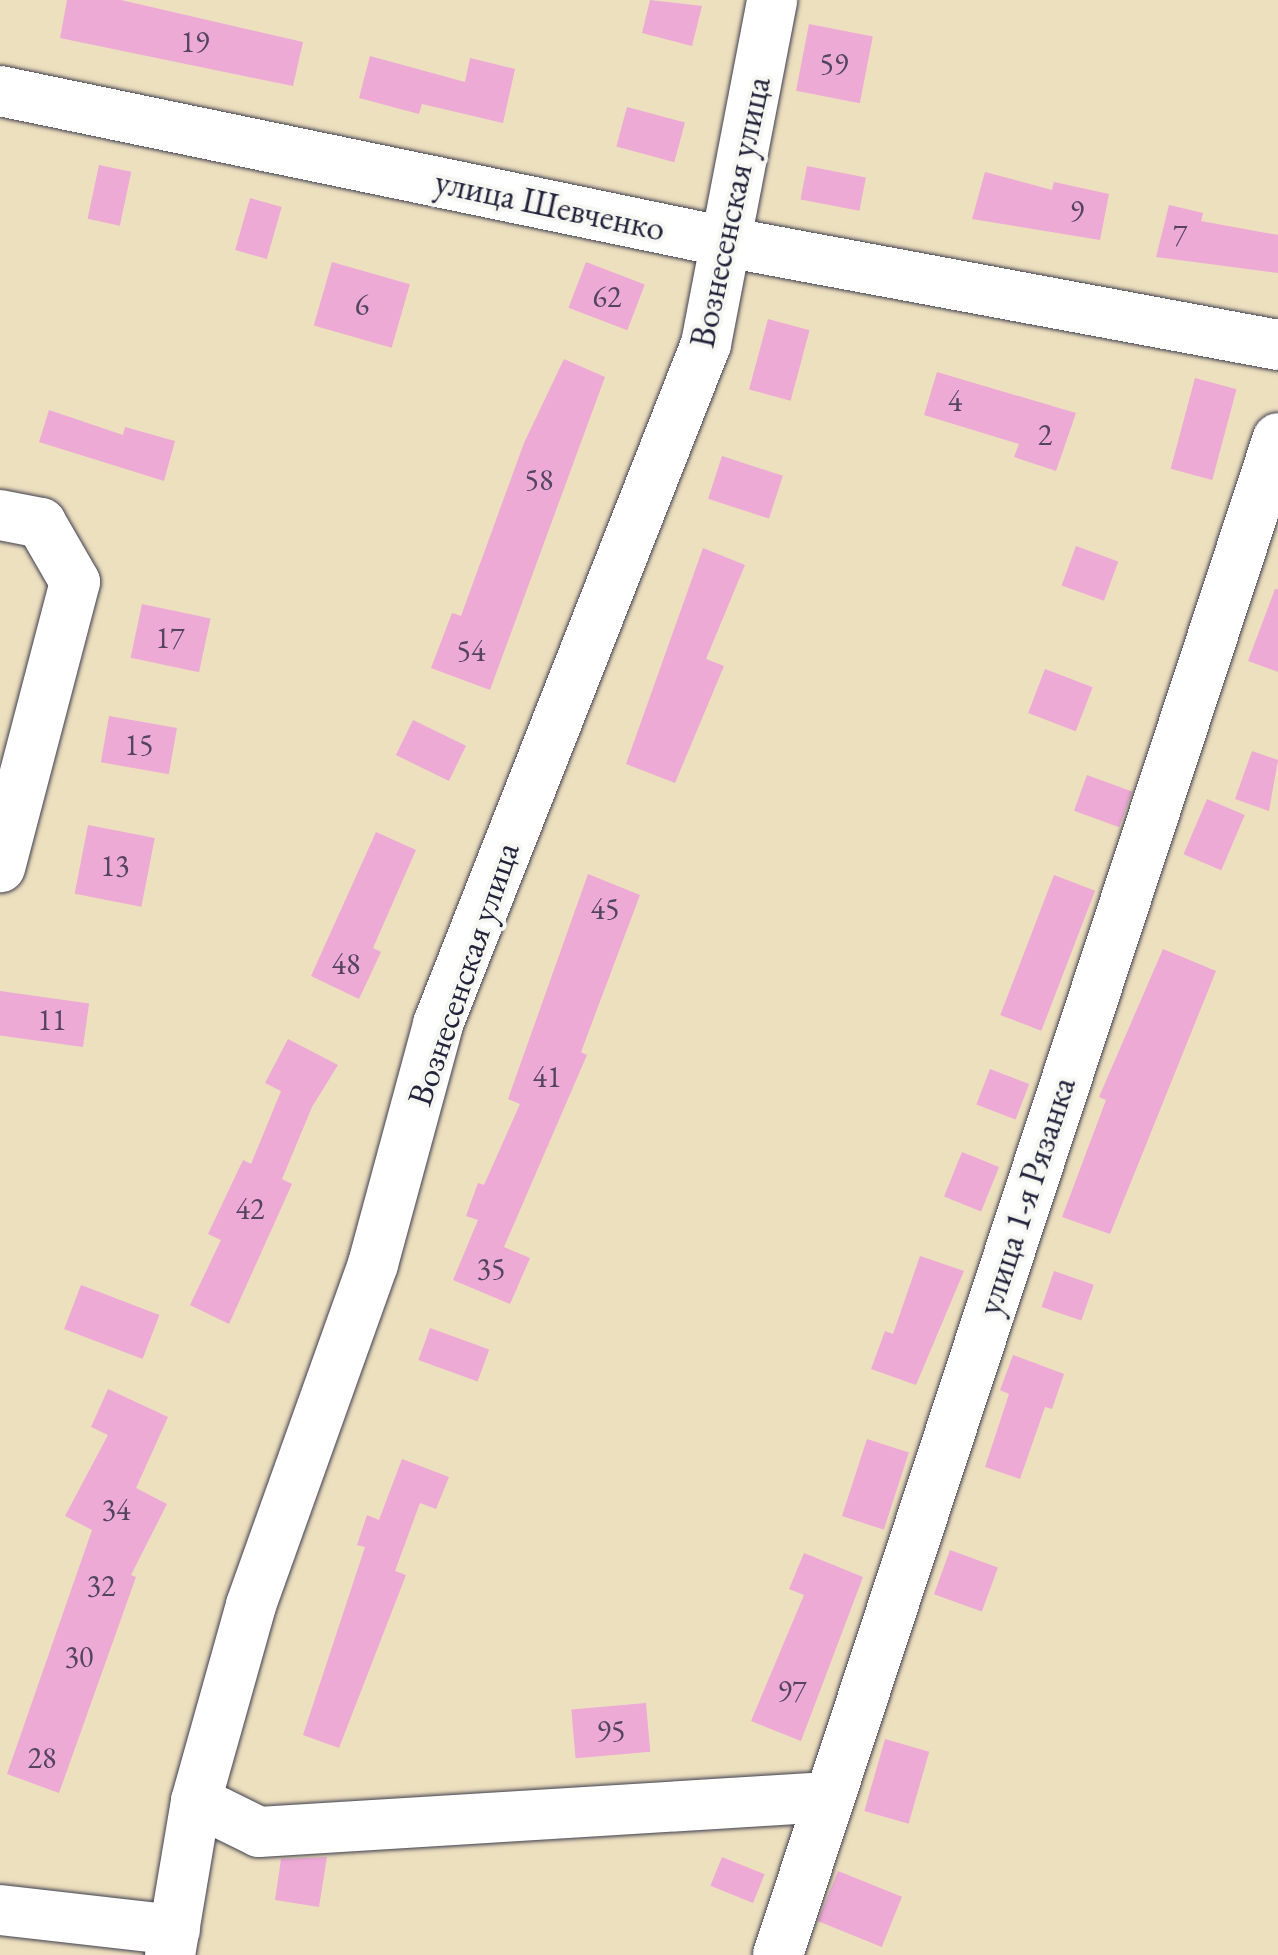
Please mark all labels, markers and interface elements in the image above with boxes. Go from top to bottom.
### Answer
house number: 19 [181,24,209,60]
house number: 59 [820,46,848,82]
street label: Вознесенская улица [681,73,779,351]
street label: улица Шевченко [431,160,669,250]
house number: 9 [1070,193,1084,229]
house number: 7 [1173,217,1187,253]
house number: 62 [593,279,621,315]
house number: 6 [355,287,369,323]
house number: 4 [948,383,962,419]
house number: 2 [1038,417,1052,453]
house number: 58 [525,462,553,498]
house number: 17 [156,620,184,656]
house number: 54 [457,633,485,669]
house number: 15 [125,727,153,763]
street label: Вознесенская улица [398,837,528,1111]
house number: 13 [101,848,129,884]
house number: 45 [591,891,619,927]
house number: 48 [332,946,360,982]
house number: 11 [38,1002,66,1038]
house number: 41 [533,1059,561,1095]
street label: улица 1-я Рязанка [968,1072,1084,1320]
house number: 42 [236,1191,264,1227]
house number: 35 [477,1251,505,1287]
house number: 34 [102,1492,130,1528]
house number: 32 [87,1568,115,1604]
house number: 30 [65,1639,93,1675]
house number: 97 [778,1673,806,1709]
house number: 95 [597,1713,625,1749]
house number: 28 [28,1740,56,1776]

